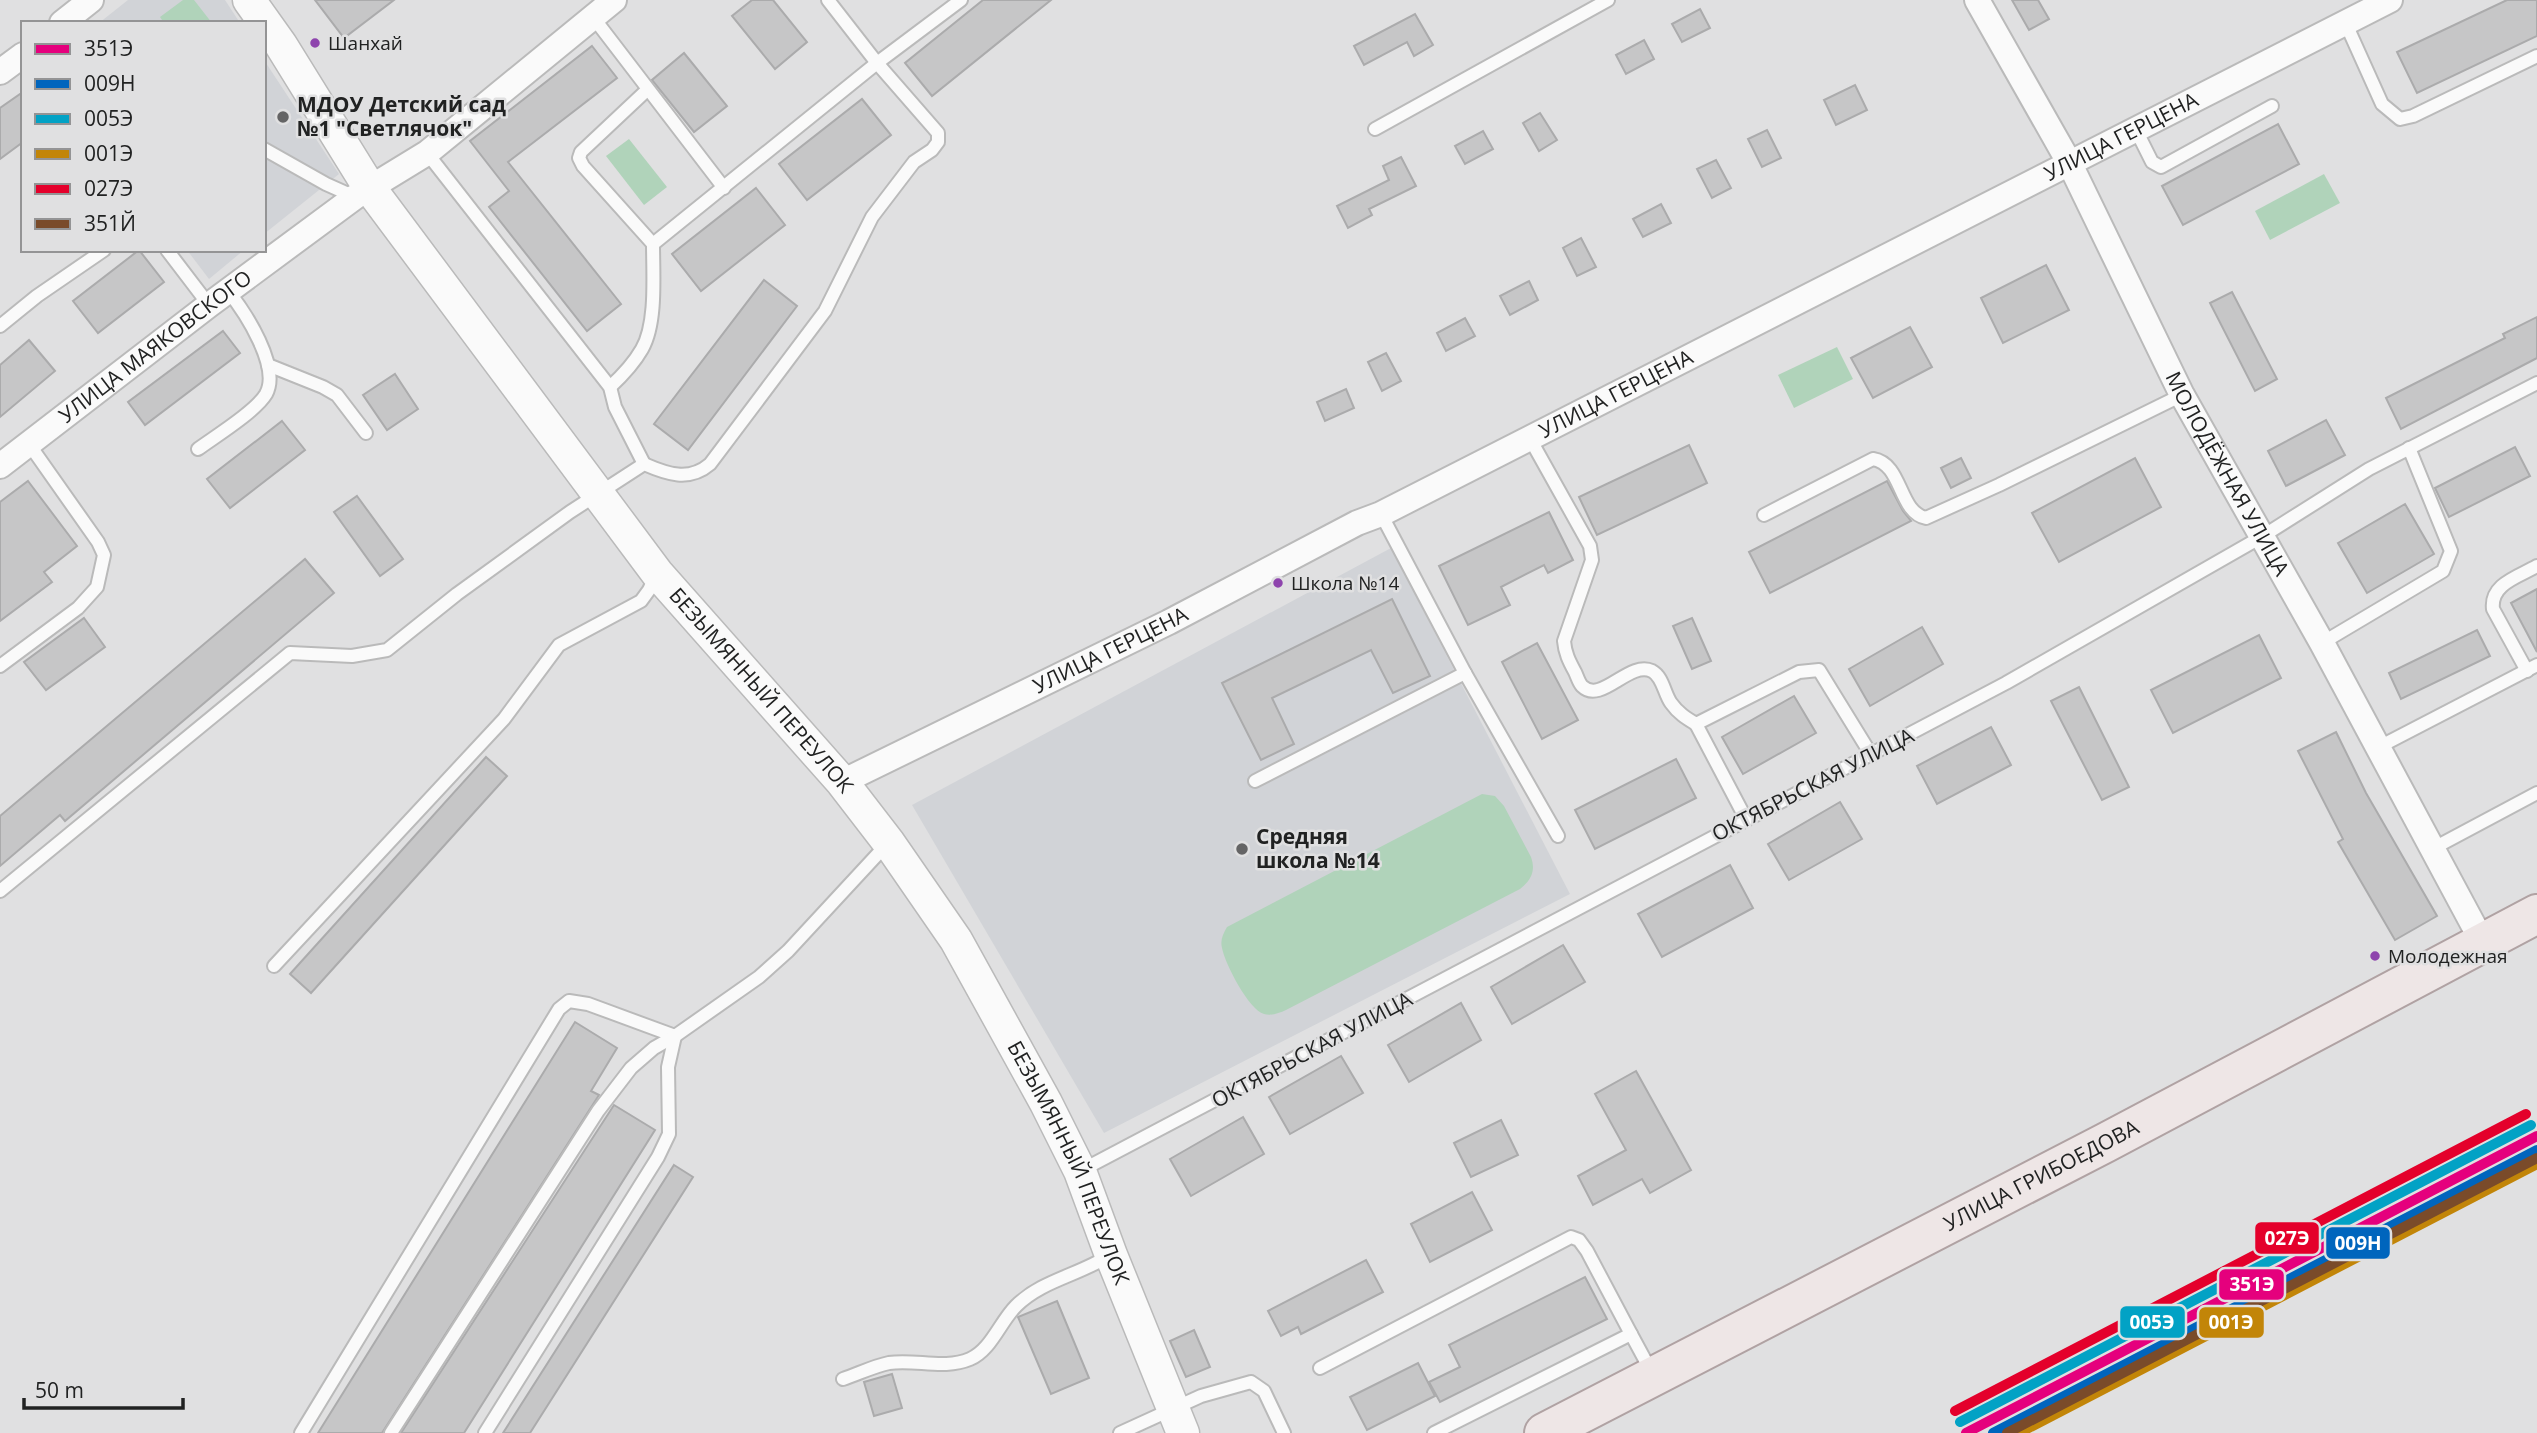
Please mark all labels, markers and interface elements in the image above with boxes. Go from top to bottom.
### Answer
legend [21,21,266,252]
place label: Шанхай [328,30,403,56]
text: 351Э [84,34,133,62]
marker: Шанхай [308,36,322,50]
text: 009Н [84,69,136,97]
street label: УЛИЦА ГЕРЦЕНА [2039,85,2203,187]
place label: МДОУ Детский сад №1 "Светлячок" [297,90,506,142]
text: 005Э [84,104,133,132]
marker: МДОУ Детский сад №1 "Светлячок" [275,109,291,125]
text: 001Э [84,139,133,167]
text: 027Э [84,174,133,202]
text: 351Й [84,209,136,237]
street label: УЛИЦА МАЯКОВСКОГО [53,263,257,429]
street label: УЛИЦА ГЕРЦЕНА [1534,342,1698,444]
street label: МОЛОДЁЖНАЯ УЛИЦА [2160,367,2297,581]
place label: Школа №14 [1291,570,1399,596]
marker: Школа №14 [1271,576,1285,590]
street label: БЕЗЫМЯННЫЙ ПЕРЕУЛОК [664,581,860,798]
street label: УЛИЦА ГЕРЦЕНА [1028,599,1193,699]
street label: ОКТЯБРЬСКАЯ УЛИЦА [1707,721,1919,847]
place label: Средняя школа №14 [1256,822,1380,874]
marker: Средняя школа №14 [1234,841,1250,857]
place label: Молодежная [2388,943,2507,969]
marker: Молодежная [2368,949,2382,963]
street label: ОКТЯБРЬСКАЯ УЛИЦА [1206,984,1417,1114]
street label: БЕЗЫМЯННЫЙ ПЕРЕУЛОК [1001,1036,1137,1289]
street label: УЛИЦА ГРИБОЕДОВА [1939,1112,2144,1237]
line badge: 027Э [2254,1221,2320,1255]
text: 027Э [2264,1225,2310,1251]
line badge: 009Н [2325,1226,2391,1260]
text: 009Н [2334,1230,2382,1256]
line badge: 351Э [2218,1268,2285,1301]
text: 351Э [2229,1271,2275,1297]
line badge: 005Э [2119,1305,2186,1339]
line badge: 001Э [2198,1306,2265,1339]
text: 005Э [2129,1309,2175,1335]
text: 001Э [2208,1309,2254,1335]
scale bar [24,1366,184,1410]
text: 50 m [35,1376,84,1404]

